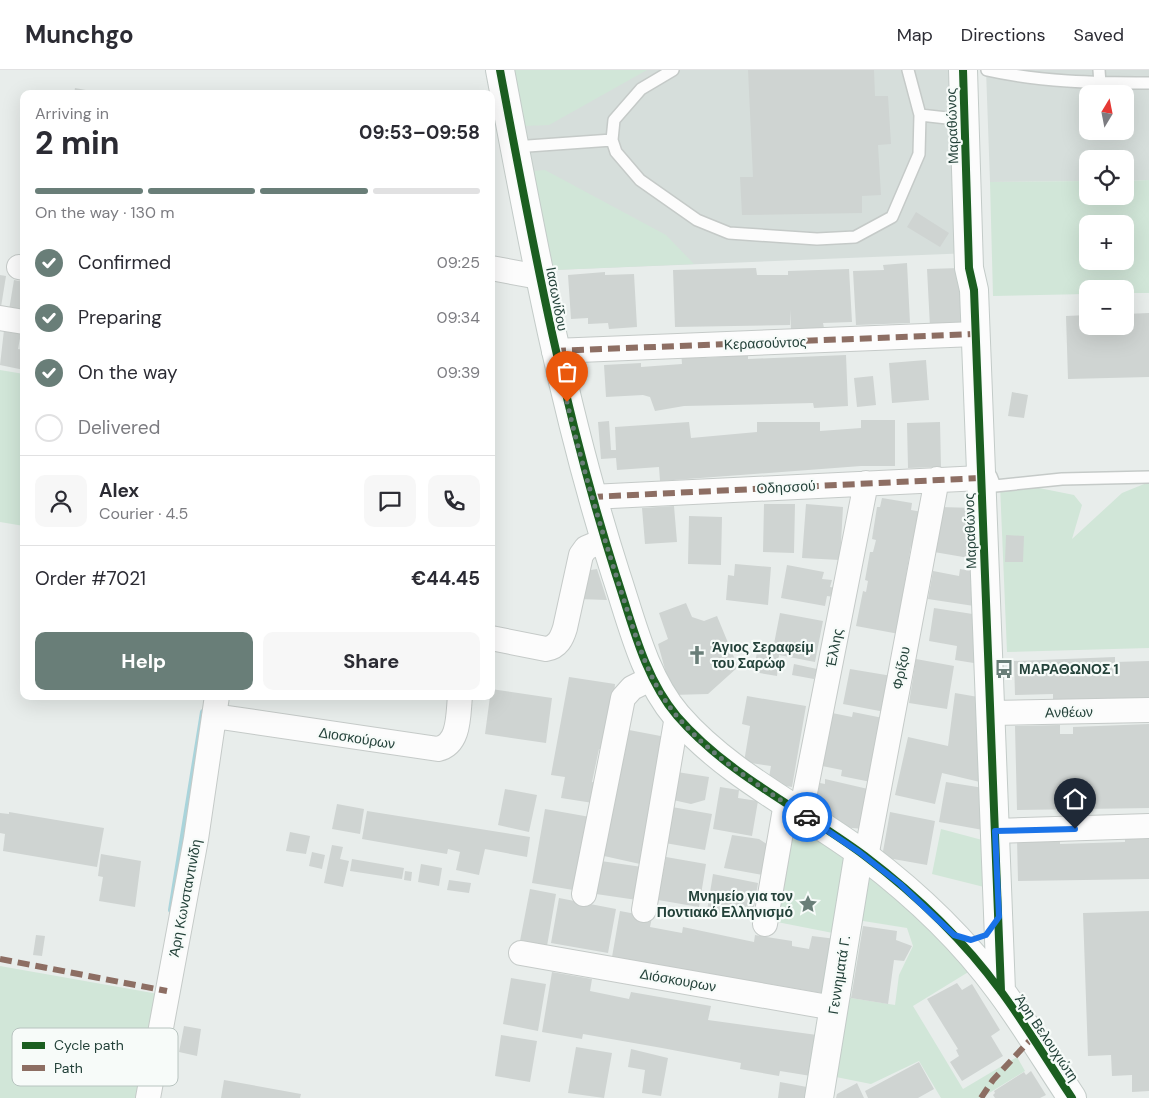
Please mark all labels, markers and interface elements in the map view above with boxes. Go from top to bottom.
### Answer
text: Munchgo [25,19,134,50]
text: Map [897,23,933,47]
text: Directions [961,23,1046,47]
text: Saved [1074,23,1124,47]
north arrow [1079,85,1134,140]
map controls [1079,85,1134,335]
street label: Μαραθώνος [942,87,962,164]
text: Arriving in [35,103,109,124]
text: 09:53–09:58 [359,120,480,145]
text: 2 min [35,122,120,164]
button: locate [1079,150,1134,205]
text: On the way · 130 m [35,202,175,223]
button: + [1079,215,1134,270]
icon: check [35,249,63,277]
text: Confirmed [78,250,171,275]
text: 09:25 [437,252,480,273]
street label: Ιασωνίδου [542,265,572,333]
button: − [1079,280,1134,335]
icon: check [35,304,63,332]
text: Preparing [78,305,162,330]
text: 09:34 [437,307,480,328]
street label: Κερασούντος [723,333,807,353]
pin [546,351,588,402]
icon: bag [553,358,581,386]
icon: check [35,359,63,387]
text: On the way [78,360,178,385]
text: 09:39 [437,362,480,383]
text: Delivered [78,415,160,440]
button: person [35,475,87,527]
button: chat [364,475,416,527]
button: phone [428,475,480,527]
street label: Οδησσού [756,476,816,498]
text: Alex [99,478,139,503]
street label: Μαραθώνος [960,492,980,569]
text: Courier · 4.5 [99,503,188,524]
text: Order #7021 [35,566,146,591]
text: €44.45 [411,566,480,591]
street label: Έλλης [821,627,847,670]
button: Help [35,632,253,690]
button: Share [263,632,480,690]
place label: Άγιος Σεραφείμ του Σαρώφ [712,638,814,672]
church icon: Άγιος Σεραφείμ του Σαρώφ [686,644,708,666]
street label: Φρίξου [888,645,914,691]
bus stop icon: ΜΑΡΑΘΩΝΟΣ 1 [993,658,1015,680]
place label: ΜΑΡΑΘΩΝΟΣ 1 [1019,660,1119,678]
street label: Ανθέων [1045,703,1093,721]
street label: Διοσκούρων [318,723,396,753]
pin [1054,778,1096,829]
icon: home [1061,785,1089,813]
courier [782,792,832,842]
icon: car [793,803,821,831]
street label: Άρη Κωνσταντινίδη [165,838,205,958]
place label: Μνημείο για τον Ποντιακό Ελληνισμό [657,887,793,921]
place icon: Μνημείο για τον Ποντιακό Ελληνισμό [797,893,819,915]
street label: Γεννηματά Γ. [824,934,854,1016]
street label: Διόσκουρων [638,964,718,996]
street label: Άρη Βελουχιώτη [1011,991,1083,1085]
legend [12,1028,178,1086]
text: Cycle path [54,1036,124,1054]
text: Path [54,1059,83,1077]

